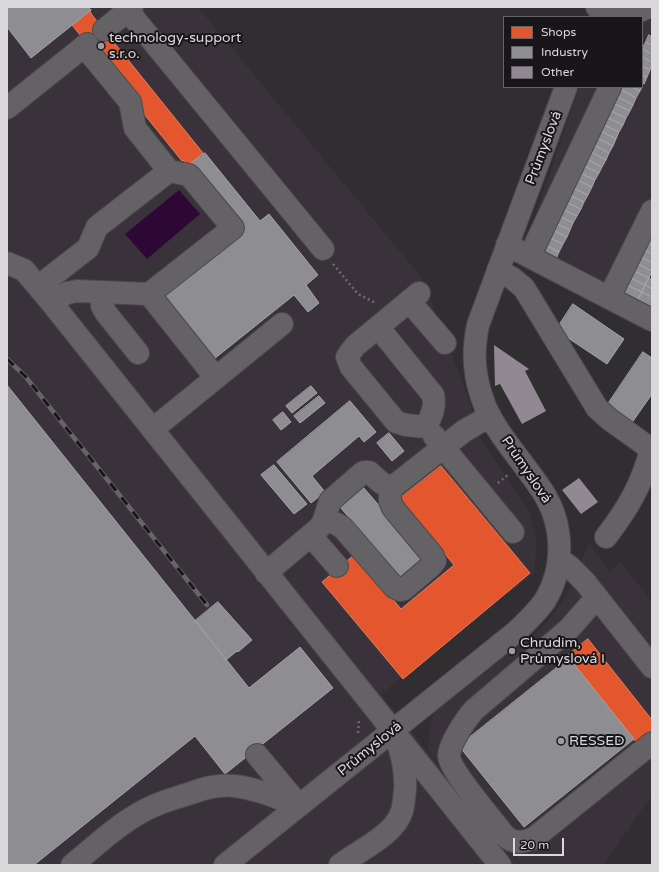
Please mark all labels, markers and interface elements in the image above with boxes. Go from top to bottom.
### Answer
legend [503,16,643,88]
text: Shops [541,25,576,39]
place label: technology-support s.r.o. [109,30,241,62]
marker: technology-support s.r.o. [96,41,106,51]
text: Industry [541,45,588,59]
text: Other [541,65,574,79]
street label: Průmyslová [522,109,566,187]
street label: Průmyslová [497,433,555,507]
place label: Chrudim, Průmyslová I [520,635,605,668]
marker: Chrudim, Průmyslová I [507,646,517,656]
street label: Průmyslová [335,718,405,780]
place label: RESSED [569,733,625,749]
marker: RESSED [556,736,566,746]
scale bar [515,830,566,856]
text: 20 m [520,838,549,852]

